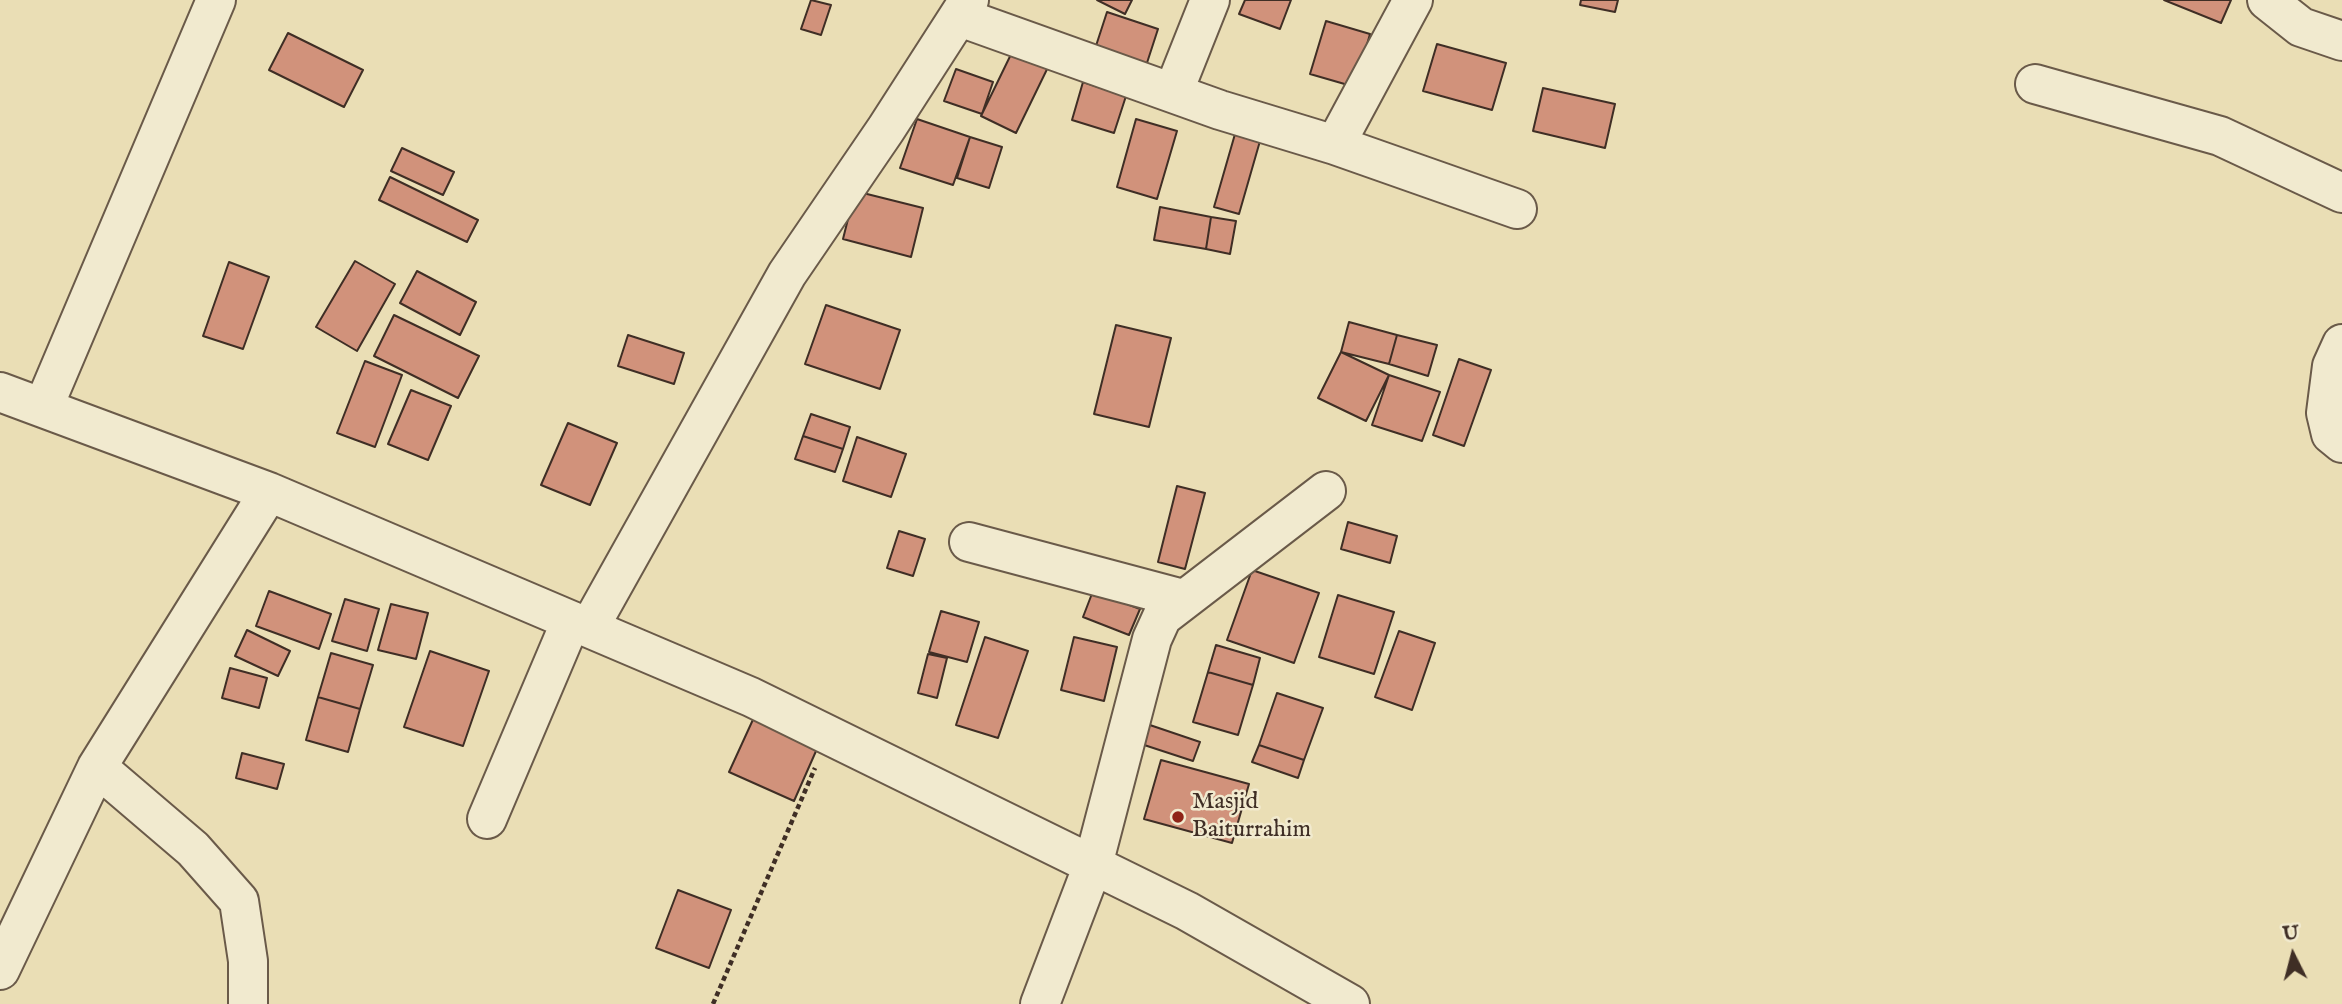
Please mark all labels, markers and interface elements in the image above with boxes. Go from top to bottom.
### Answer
place label: Masjid Baiturrahim [1192,789,1311,845]
marker: Masjid Baiturrahim [1170,809,1186,825]
north arrow [2258,920,2328,990]
text: U [2282,921,2300,947]

